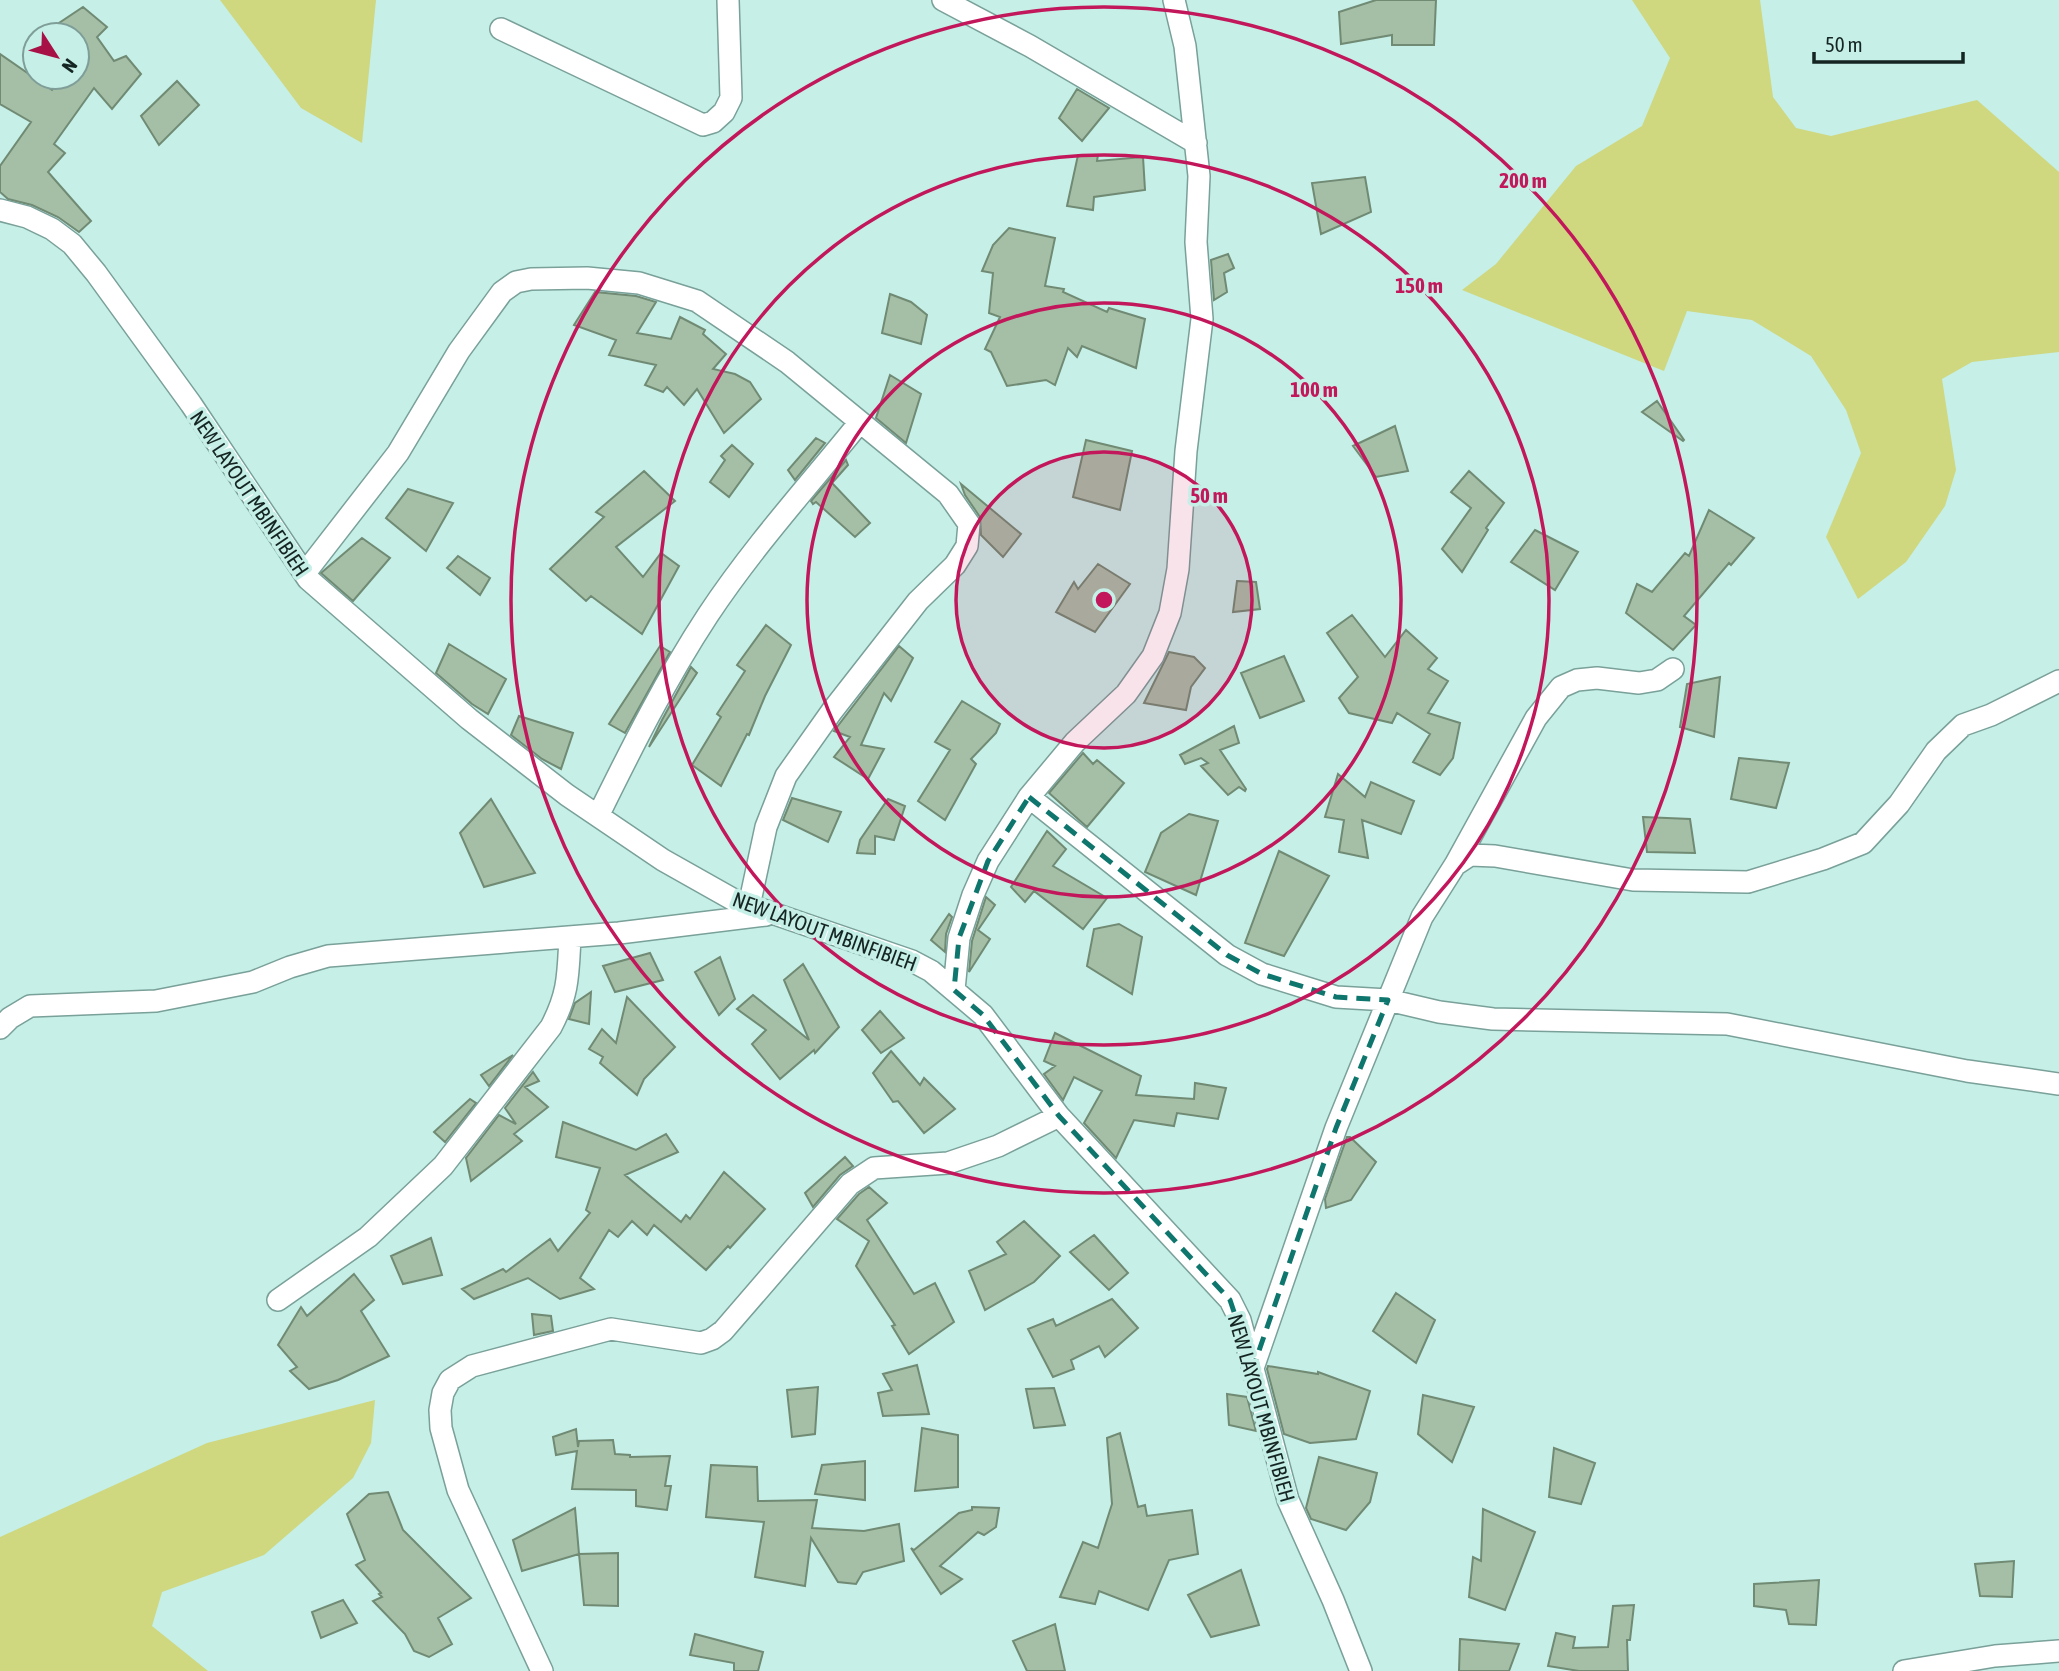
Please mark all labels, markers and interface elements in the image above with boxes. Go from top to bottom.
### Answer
north arrow [21,21,91,91]
scale bar [1814,21,1963,65]
text: 50 m [1825,32,1863,56]
text: N [58,55,82,77]
text: 200 m [1499,168,1547,192]
text: 150 m [1395,273,1443,297]
text: 100 m [1290,377,1338,401]
street label: NEW LAYOUT MBINFIBIEH [186,406,314,580]
text: 50 m [1190,483,1228,507]
centre of rings [1092,588,1116,612]
street label: NEW LAYOUT MBINFIBIEH [730,886,920,976]
street label: NEW LAYOUT MBINFIBIEH [1224,1311,1300,1505]

